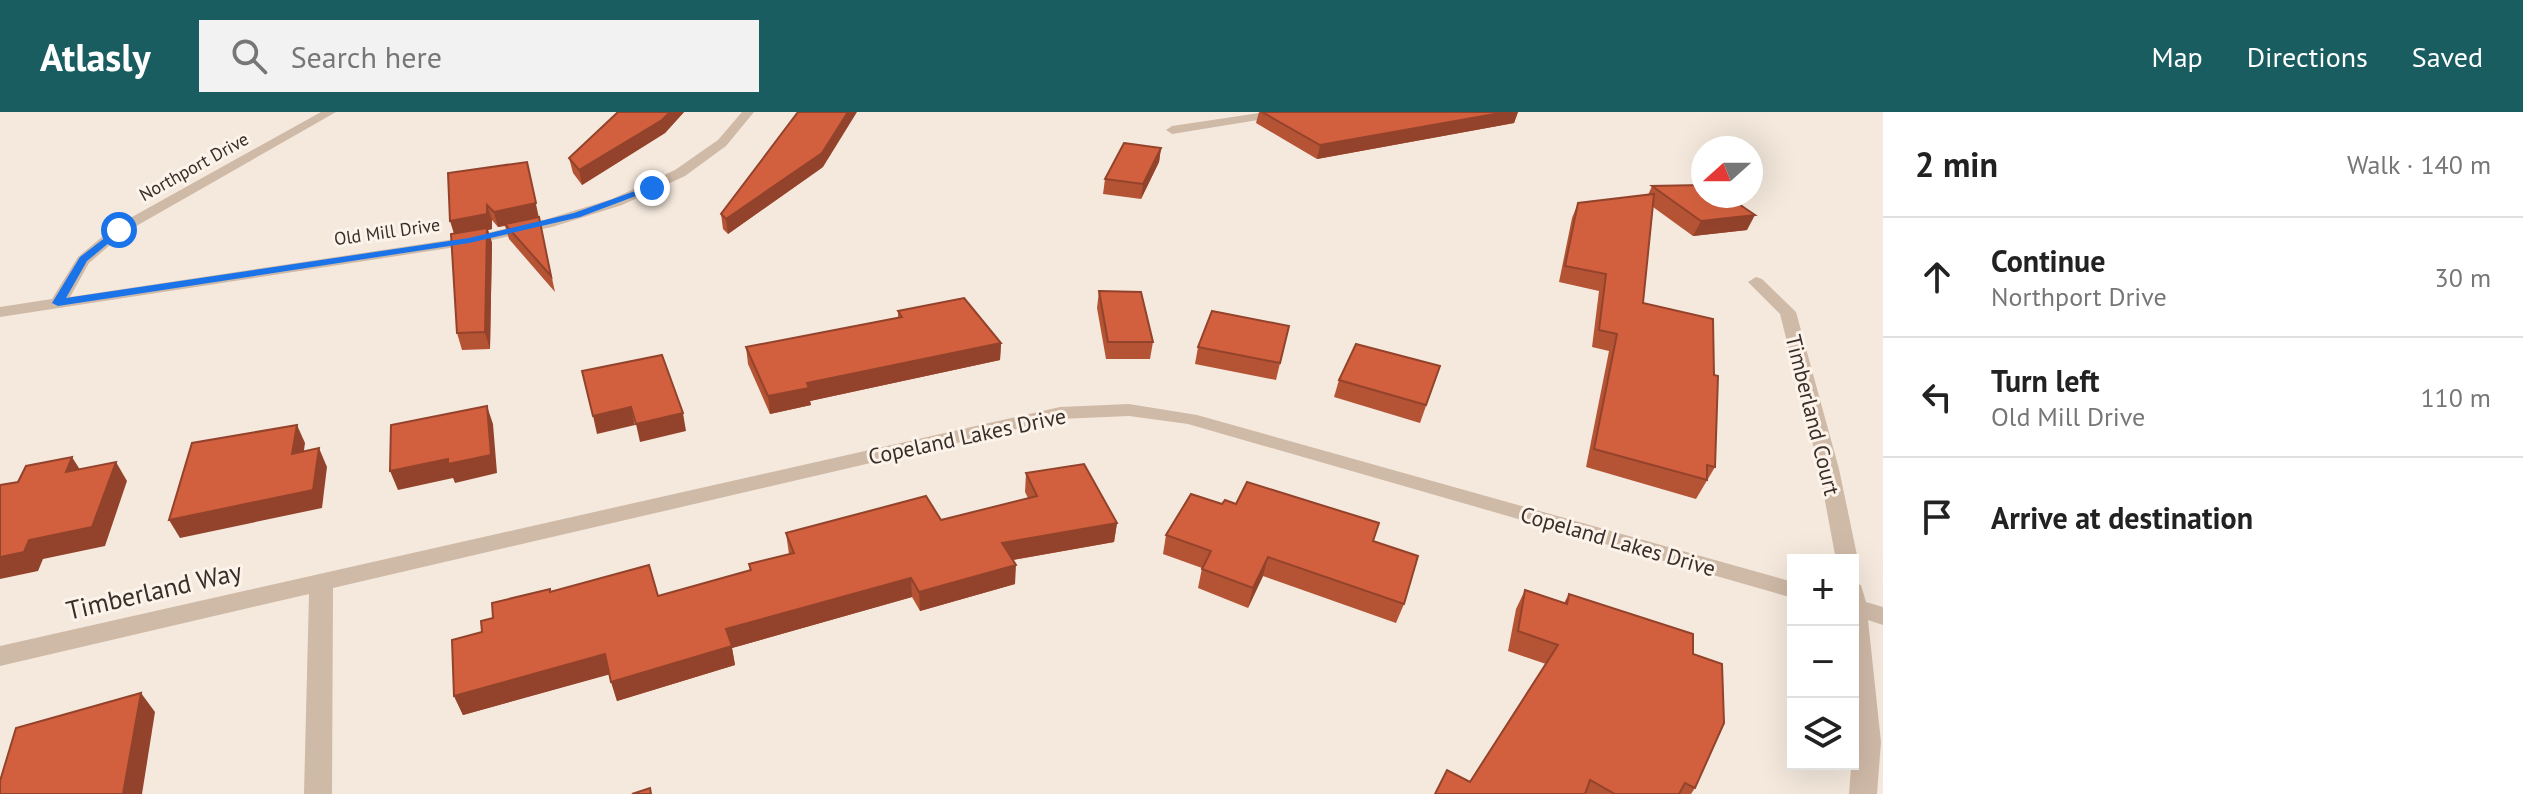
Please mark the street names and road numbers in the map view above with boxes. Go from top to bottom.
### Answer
street label: Northport Drive [135,127,253,206]
street label: Old Mill Drive [332,213,441,250]
street label: Timberland Court [1780,332,1847,499]
street label: Copeland Lakes Drive [866,401,1068,471]
street label: Copeland Lakes Drive [1517,500,1719,582]
street label: Timberland Way [63,554,245,627]

